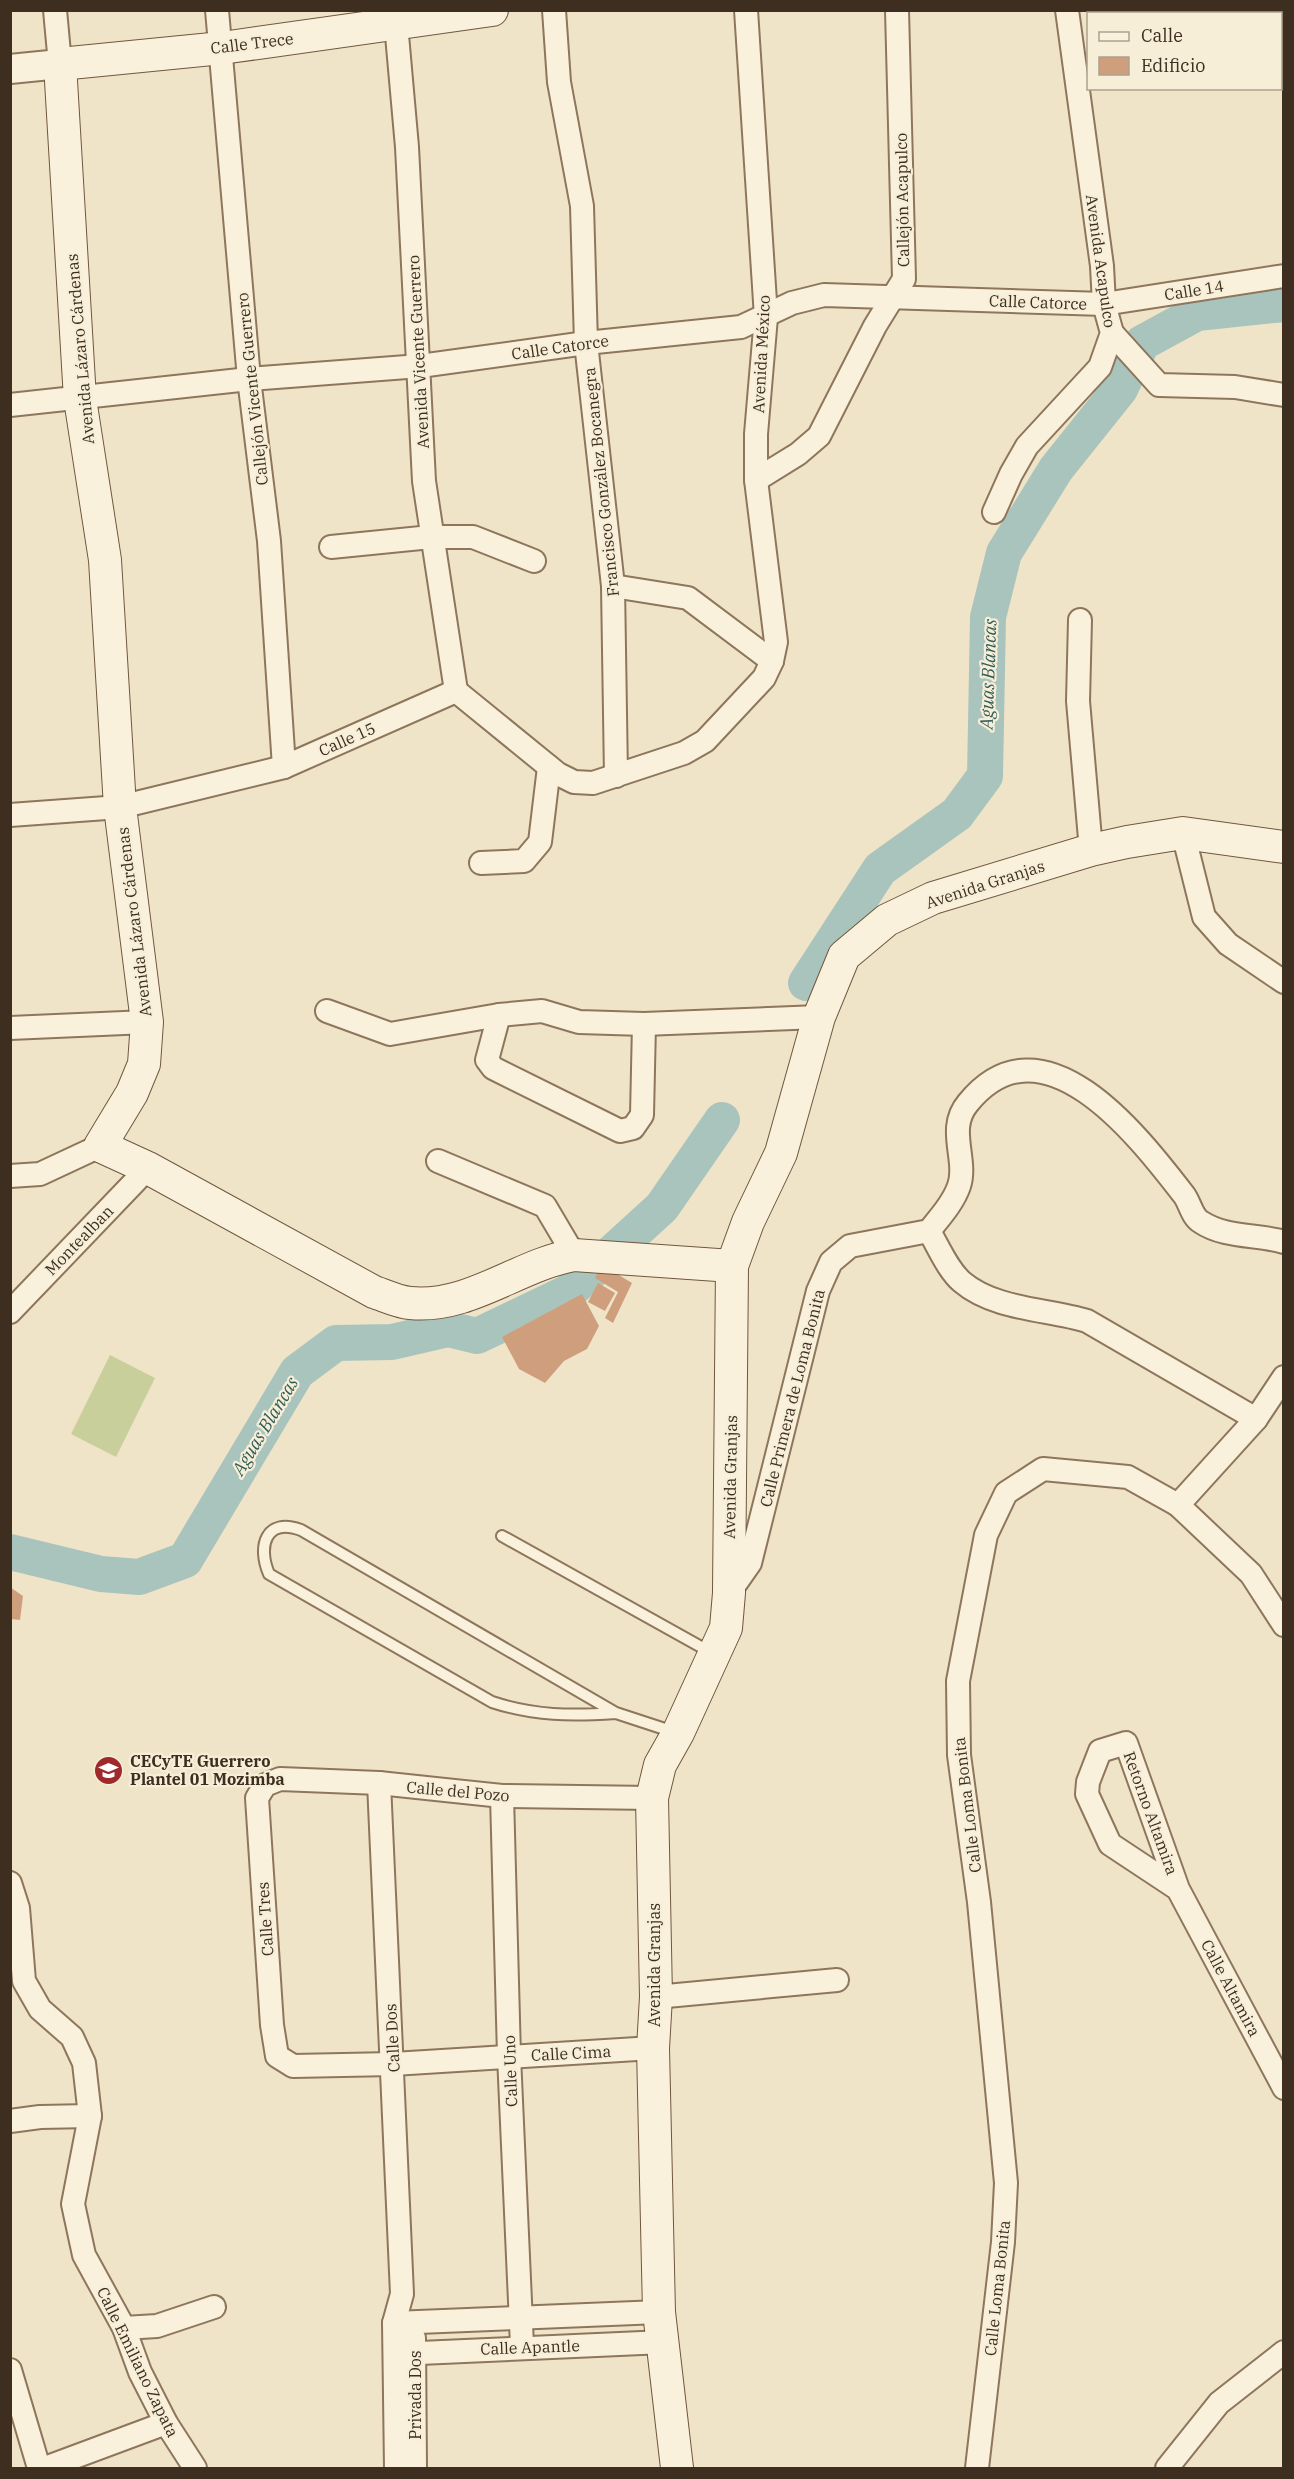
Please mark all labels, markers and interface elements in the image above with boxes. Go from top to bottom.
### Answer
legend [1087,12,1282,90]
text: Calle [1141,24,1183,47]
street label: Calle Trece [209,28,295,58]
text: Edificio [1141,54,1205,77]
street label: Callejón Acapulco [891,133,913,267]
street label: Avenida Acapulco [1082,193,1120,329]
street label: Avenida Lázaro Cárdenas [62,253,98,445]
street label: Avenida Vicente Guerrero [403,255,433,449]
street label: Calle 14 [1163,275,1225,305]
street label: Calle Catorce [989,290,1087,314]
street label: Callejón Vicente Guerrero [232,291,272,487]
street label: Avenida México [748,294,774,414]
street label: Calle Catorce [510,330,610,364]
street label: Francisco González Bocanegra [579,366,623,598]
water label: Aguas Blancas [975,618,1001,731]
street label: Calle 15 [315,718,379,760]
street label: Avenida Lázaro Cárdenas [112,826,156,1018]
street label: Avenida Granjas [923,855,1047,913]
street label: Montealban [41,1201,117,1279]
street label: Calle Primera de Loma Bonita [755,1287,829,1509]
water label: Aguas Blancas [226,1372,303,1480]
street label: Avenida Granjas [719,1415,741,1539]
street label: Calle Loma Bonita [949,1736,985,1874]
street label: Retorno Altamira [1119,1749,1183,1878]
place label: CECyTE Guerrero Plantel 01 Mozimba [130,1751,285,1789]
school or university icon: CECyTE Guerrero Plantel 01 Mozimba [93,1754,125,1786]
street label: Calle del Pozo [406,1777,510,1805]
street label: Calle Tres [252,1881,278,1957]
street label: Avenida Granjas [644,1903,664,2027]
street label: Calle Altamira [1197,1936,1265,2040]
street label: Calle Dos [380,2003,404,2073]
street label: Calle Uno [499,2035,521,2107]
street label: Calle Cima [530,2041,612,2065]
street label: Calle Loma Bonita [980,2219,1014,2357]
street label: Calle Emiliano Zapata [93,2284,183,2441]
street label: Calle Apantle [480,2335,580,2359]
street label: Privada Dos [405,2350,425,2440]

